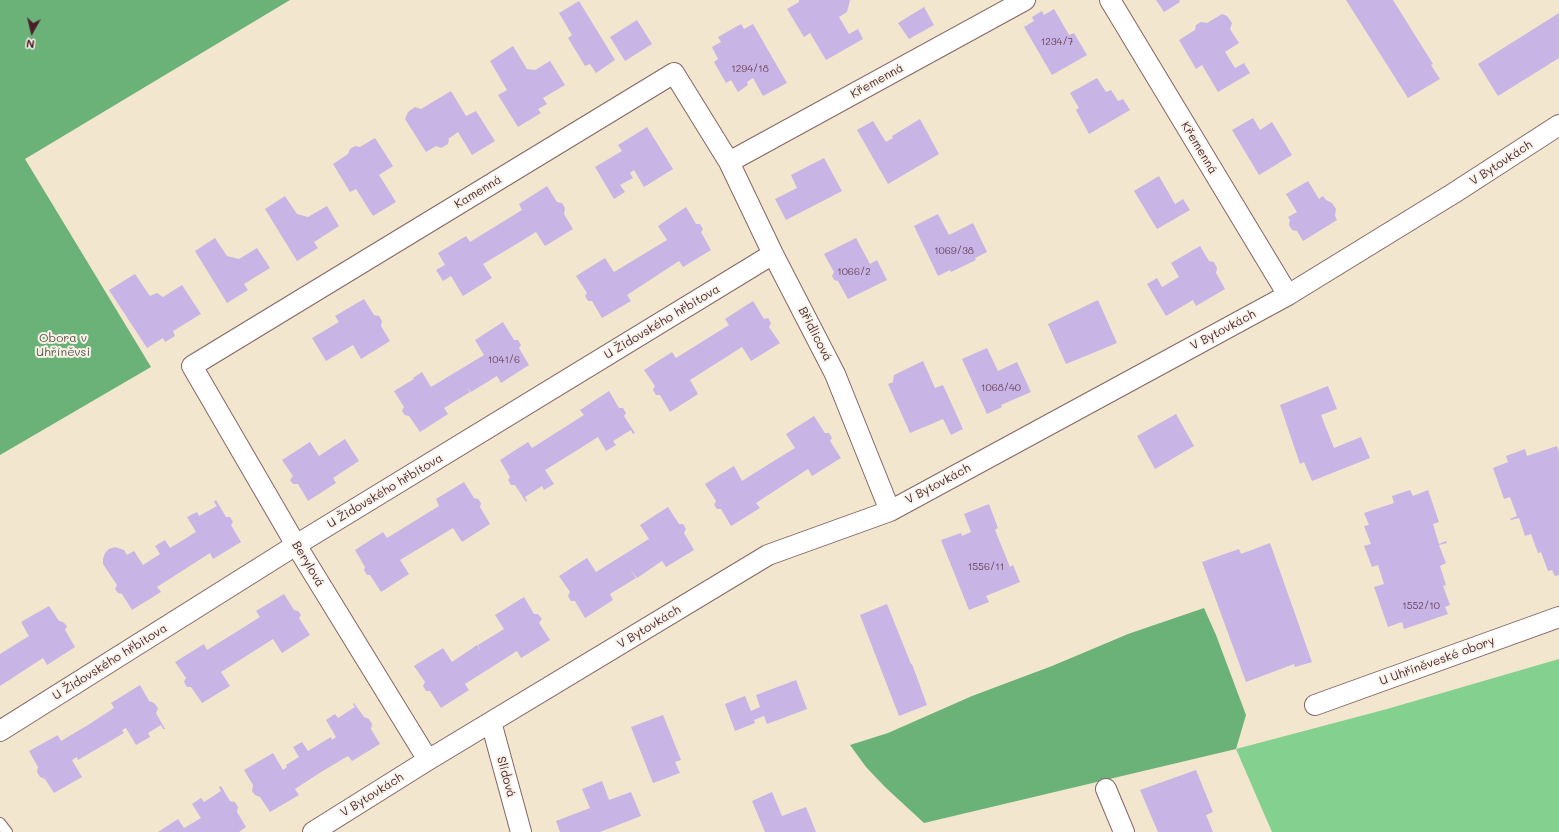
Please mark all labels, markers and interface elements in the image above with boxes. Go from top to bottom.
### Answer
north arrow [12,12,52,52]
text: N [25,36,35,52]
house number: 1234/7 [1041,36,1073,48]
street label: Křemenná [848,61,906,101]
house number: 1294/18 [731,63,769,75]
street label: Křemenná [1178,119,1220,177]
street label: V Bytovkách [1467,137,1535,189]
street label: Kamenná [452,172,504,212]
house number: 1069/38 [934,245,974,257]
house number: 1066/2 [837,266,871,278]
street label: U Židovského hřbitova [602,282,722,362]
street label: Břidlicová [795,304,835,364]
street label: V Bytovkách [1188,307,1258,353]
park label: Obora v Uhříněvsi [36,331,90,359]
house number: 1041/6 [488,354,520,366]
house number: 1068/40 [981,382,1021,394]
street label: U Židovského hřbitova [325,451,445,531]
street label: V Bytovkách [903,461,973,507]
street label: Berylová [289,539,327,589]
house number: 1556/11 [968,561,1004,573]
house number: 1552/10 [1402,600,1440,612]
street label: V Bytovkách [615,602,683,652]
street label: U Židovského hřbitova [50,621,170,703]
street label: U Uhříněveské obory [1377,633,1497,689]
street label: Slídová [494,755,518,799]
street label: V Bytovkách [338,770,406,820]

